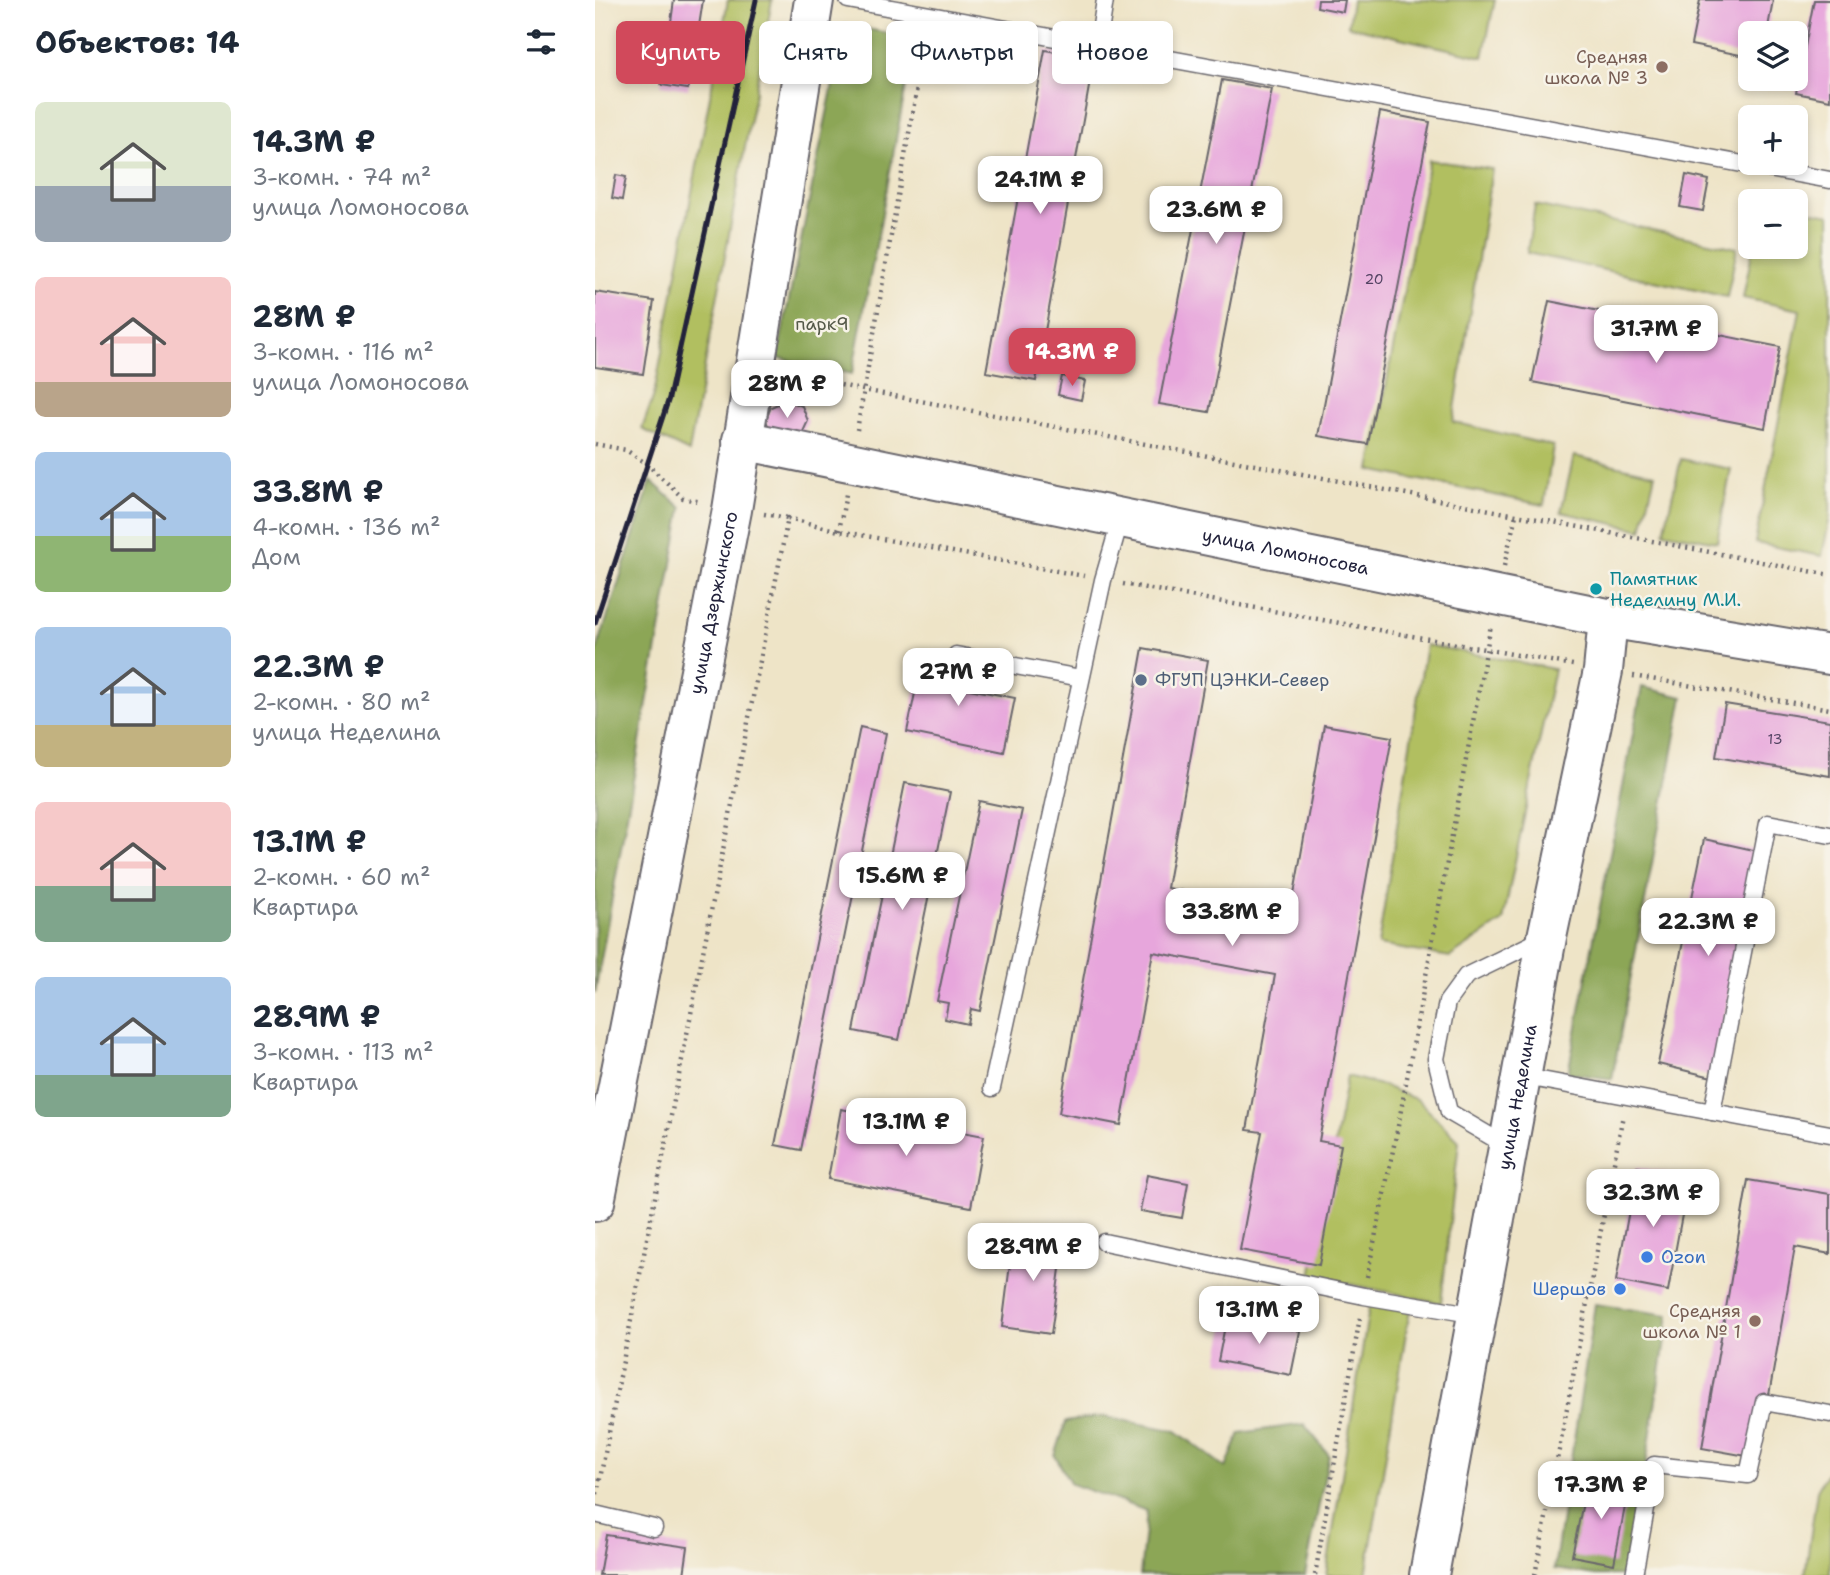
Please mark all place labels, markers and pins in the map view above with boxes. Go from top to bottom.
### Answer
place label: Средняя школа № 3 [1544,45,1648,90]
marker: Средняя школа № 3 [1654,59,1670,75]
pin: 24.1M ₽ [975,156,1105,216]
pin: 23.6M ₽ [1151,187,1281,246]
pin: 31.7M ₽ [1591,306,1721,365]
pin: 14.3M ₽ [1007,328,1137,388]
pin: 28M ₽ [738,360,836,420]
place label: Памятник Неделину М.И. [1610,567,1741,612]
marker: Памятник Неделину М.И. [1588,581,1604,597]
pin: 27M ₽ [909,648,1007,708]
place label: ФГУП ЦЭНКИ-Север [1155,668,1329,692]
marker: ФГУП ЦЭНКИ-Север [1133,672,1149,688]
pin: 15.6M ₽ [837,852,967,912]
pin: 33.8M ₽ [1167,888,1297,948]
pin: 22.3M ₽ [1643,898,1773,958]
pin: 13.1M ₽ [841,1098,971,1158]
pin: 32.3M ₽ [1588,1170,1718,1229]
pin: 28.9M ₽ [968,1224,1098,1283]
place label: Ozon [1661,1245,1706,1269]
marker: Ozon [1639,1249,1655,1265]
place label: Шершов [1532,1277,1606,1301]
marker: Шершов [1612,1281,1628,1297]
pin: 13.1M ₽ [1194,1286,1324,1346]
place label: Средняя школа № 1 [1643,1299,1741,1344]
marker: Средняя школа № 1 [1747,1313,1763,1329]
pin: 17.3M ₽ [1536,1462,1666,1521]

